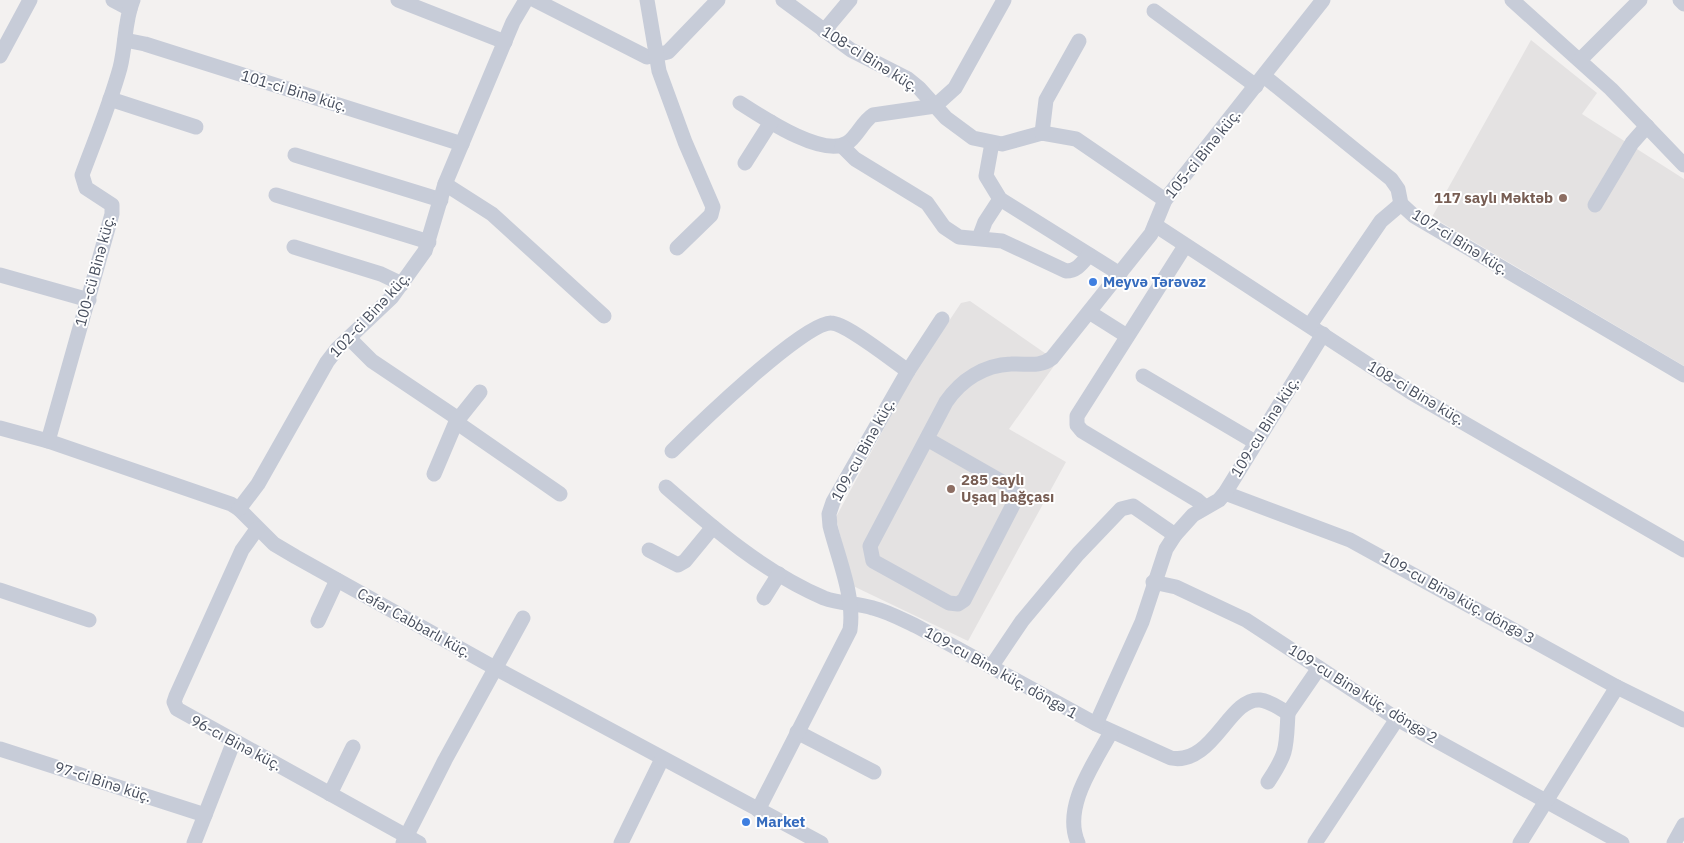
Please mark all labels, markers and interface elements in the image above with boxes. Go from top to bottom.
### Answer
street label: 108-ci Binə küç. [819,21,922,96]
street label: 101-ci Binə küç. [239,65,349,116]
street label: 105-ci Binə küç. [1161,105,1245,202]
place label: 117 saylı Məktəb [1434,188,1553,207]
marker: 117 saylı Məktəb [1557,192,1569,204]
street label: 107-ci Binə küç. [1409,204,1512,279]
street label: 100-cü Binə küç. [71,213,119,329]
street label: 102-ci Binə küç. [325,268,414,361]
place label: Meyvə Tərəvəz [1103,272,1206,291]
marker: Meyvə Tərəvəz [1087,276,1099,288]
street label: 108-ci Binə küç. [1364,356,1468,429]
street label: 109-cu Binə küç. [1226,373,1303,480]
street label: 109-cu Binə küç. [827,395,899,504]
place label: 285 saylı Uşaq bağçası [961,470,1054,506]
marker: 285 saylı Uşaq bağçası [945,483,957,495]
street label: 109-cu Binə küç. döngə 3 [1378,547,1538,648]
street label: Cəfər Cabbarlı küç. [354,583,474,662]
street label: 109-cu Binə küç. döngə 1 [921,622,1081,723]
street label: 109-cu Binə küç. döngə 2 [1285,640,1441,747]
street label: 96-cı Binə küç. [187,711,285,775]
street label: 97-ci Binə küç. [52,757,154,806]
place label: Market [756,812,806,831]
marker: Market [740,816,752,828]

